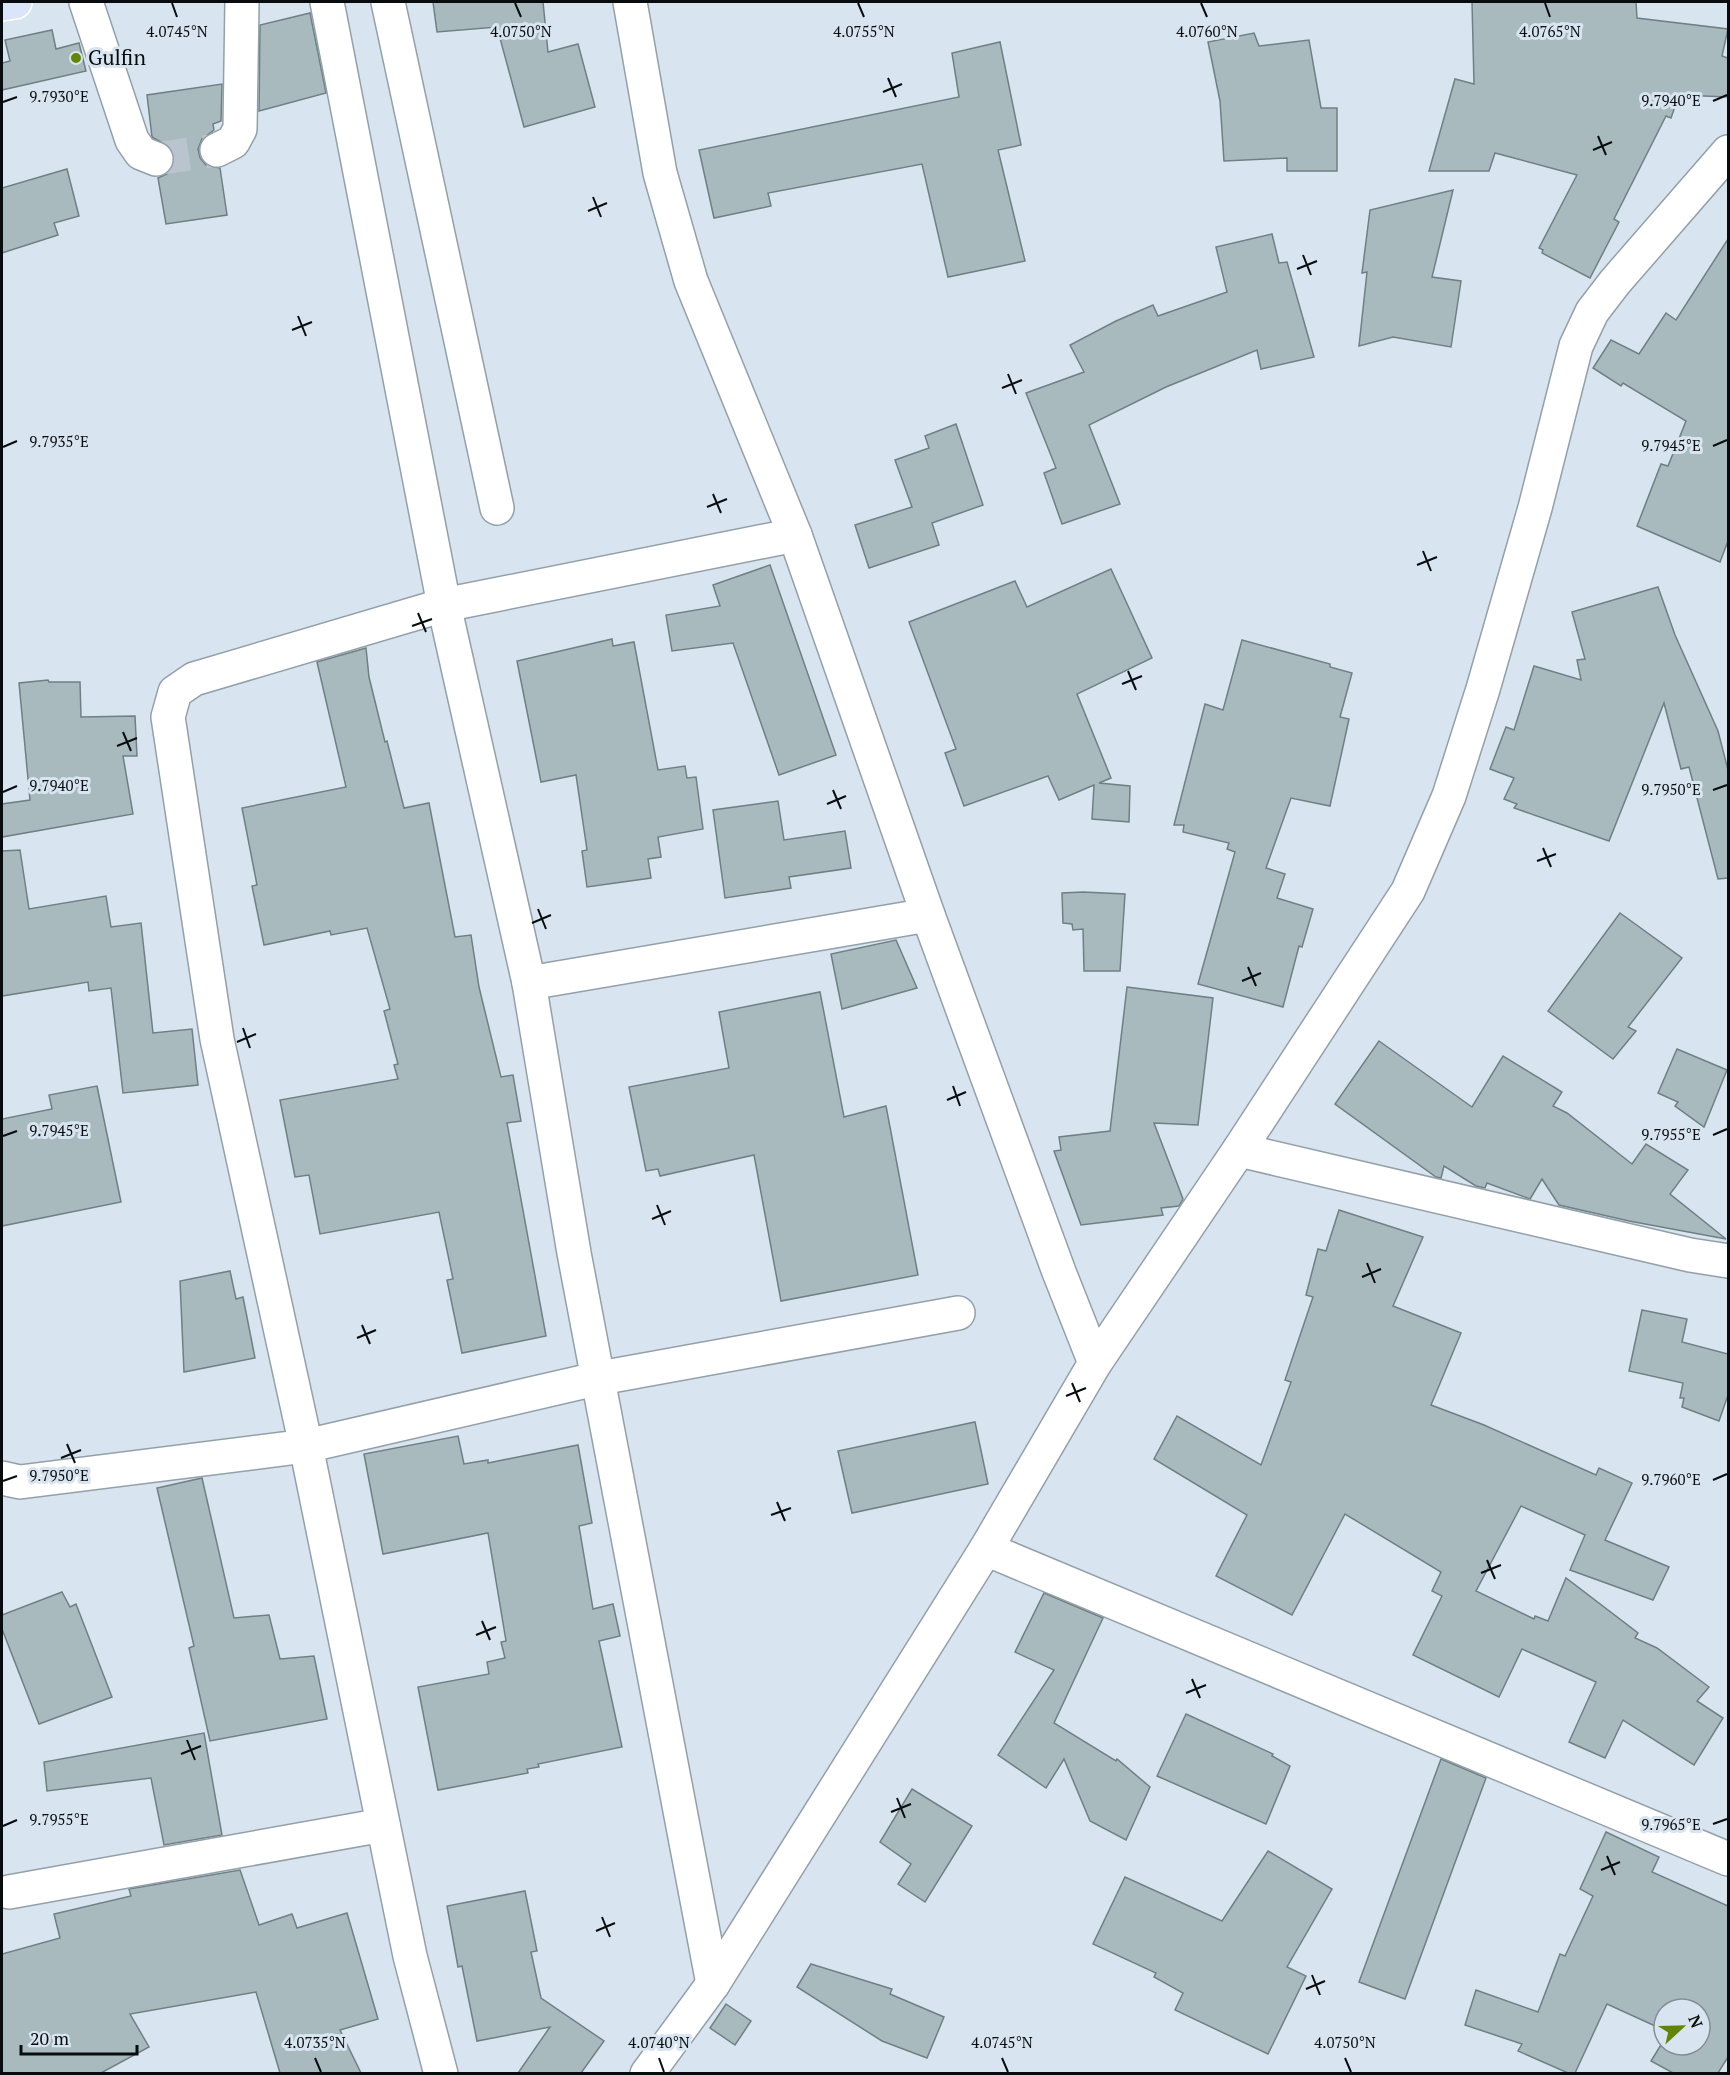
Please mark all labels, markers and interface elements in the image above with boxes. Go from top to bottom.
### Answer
text: 4.0745°N [146,21,208,41]
text: 4.0750°N [490,21,552,41]
text: 4.0755°N [833,21,895,41]
text: 4.0760°N [1176,21,1238,41]
text: 4.0765°N [1519,21,1581,41]
place label: Gulfin [88,43,146,71]
marker: Gulfin [69,51,83,65]
text: 9.7930°E [29,86,89,106]
text: 9.7940°E [1641,90,1701,110]
text: 9.7935°E [29,431,89,451]
text: 9.7945°E [1641,435,1701,455]
text: 9.7940°E [29,775,89,795]
text: 9.7950°E [1641,779,1701,799]
text: 9.7945°E [29,1120,89,1140]
text: 9.7955°E [1641,1124,1701,1144]
text: 9.7950°E [29,1465,89,1485]
text: 9.7960°E [1641,1469,1701,1489]
text: 9.7955°E [29,1809,89,1829]
text: 9.7965°E [1641,1814,1701,1834]
north arrow [1652,1997,1712,2057]
text: N [1683,2012,1708,2031]
scale bar [21,2018,136,2056]
text: 20 m [30,2026,70,2050]
text: 4.0735°N [284,2032,346,2052]
text: 4.0740°N [628,2032,690,2052]
text: 4.0745°N [971,2032,1033,2052]
text: 4.0750°N [1314,2032,1376,2052]

